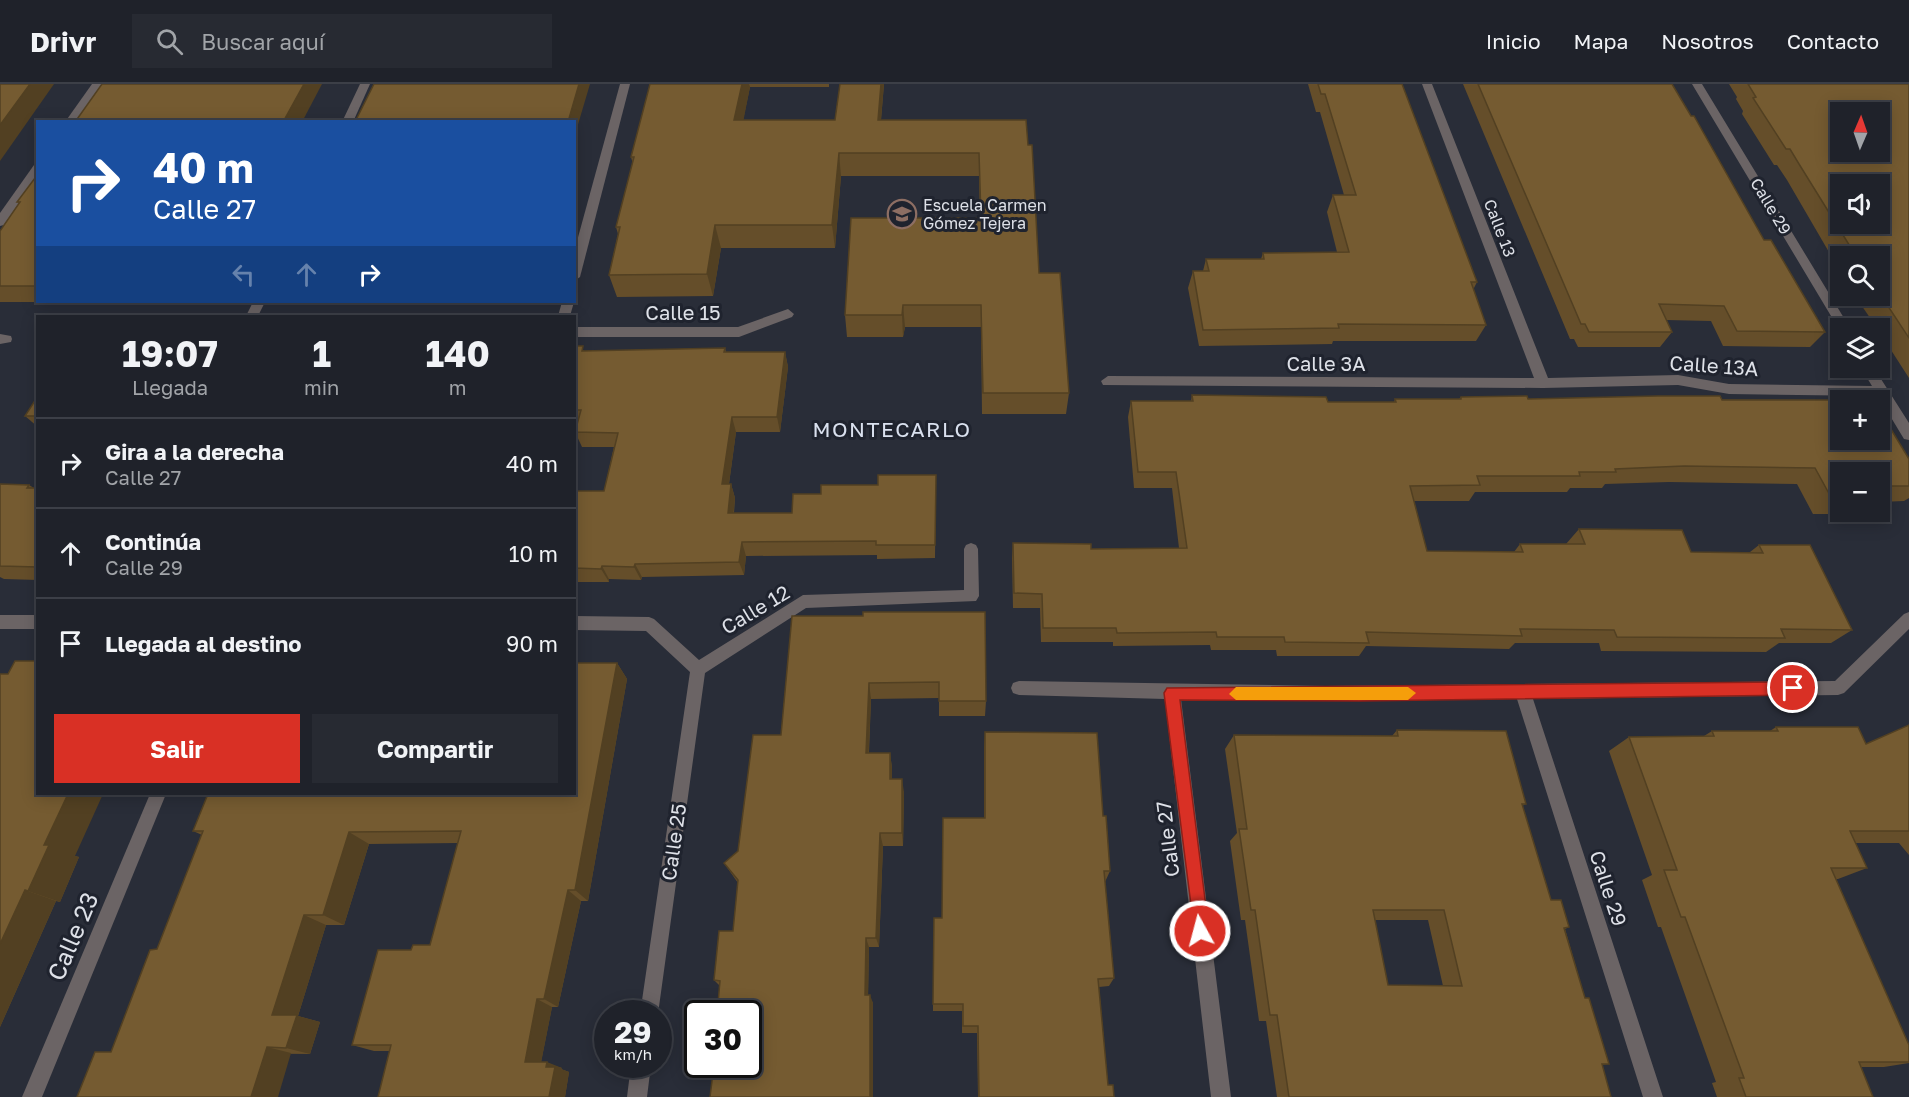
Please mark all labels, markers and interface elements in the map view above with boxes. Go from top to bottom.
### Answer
search box [132,14,552,68]
text: Drivr [30,25,96,58]
icon: search [153,25,186,58]
text: Buscar aquí [201,28,325,55]
text: Inicio [1486,28,1541,54]
text: Mapa [1574,28,1628,54]
text: Nosotros [1661,28,1754,54]
text: Contacto [1787,28,1879,54]
north arrow [1830,102,1890,162]
map controls [1830,102,1890,522]
text: 40 m [153,142,254,192]
icon: right [54,144,132,222]
street label: Calle 29 [1746,174,1796,238]
button: sound [1830,174,1890,234]
text: Calle 27 [153,193,256,225]
place label: Escuela Carmen Gómez Tejera [923,195,1047,233]
street label: Calle 13 [1480,196,1520,260]
school or university icon: Escuela Carmen Gómez Tejera [886,198,918,230]
button: search [1830,246,1890,306]
icon: left [227,258,260,291]
icon: ahead [290,258,323,291]
icon: right [353,258,386,291]
street label: Calle 15 [645,300,721,324]
button: layers [1830,318,1890,378]
text: 19:07 [122,332,218,375]
text: 1 [312,332,331,375]
text: 140 [425,332,490,375]
street label: Calle 13A [1669,350,1759,380]
street label: Calle 3A [1286,351,1366,375]
text: Llegada [132,375,208,399]
text: min [304,375,339,399]
text: m [449,375,467,399]
button: + [1830,390,1890,450]
district label: MONTECARLO [812,416,972,442]
text: Gira a la derecha [105,438,284,465]
icon: right [54,447,87,480]
text: 40 m [506,450,558,477]
button: − [1830,462,1890,522]
text: Calle 27 [105,465,181,489]
text: Continúa [105,528,201,555]
icon: ahead [54,537,87,570]
text: 10 m [509,540,558,567]
text: Calle 29 [105,555,183,579]
street label: Calle 12 [717,579,793,639]
icon: arrive [54,627,87,660]
text: Llegada al destino [105,630,302,657]
text: 90 m [506,630,558,657]
pin [1767,662,1818,713]
icon: arrive [1776,671,1809,704]
button: Salir [54,714,300,783]
button: Compartir [312,714,558,783]
street label: Calle 27 [1150,800,1184,878]
street label: Calle 25 [656,802,690,882]
street label: Calle 29 [1586,847,1632,929]
street label: Calle 23 [41,888,103,984]
position arrow [1168,899,1232,963]
speed limit sign: 30 [684,1000,762,1078]
text: 29 [614,1014,652,1050]
text: km/h [614,1045,652,1063]

